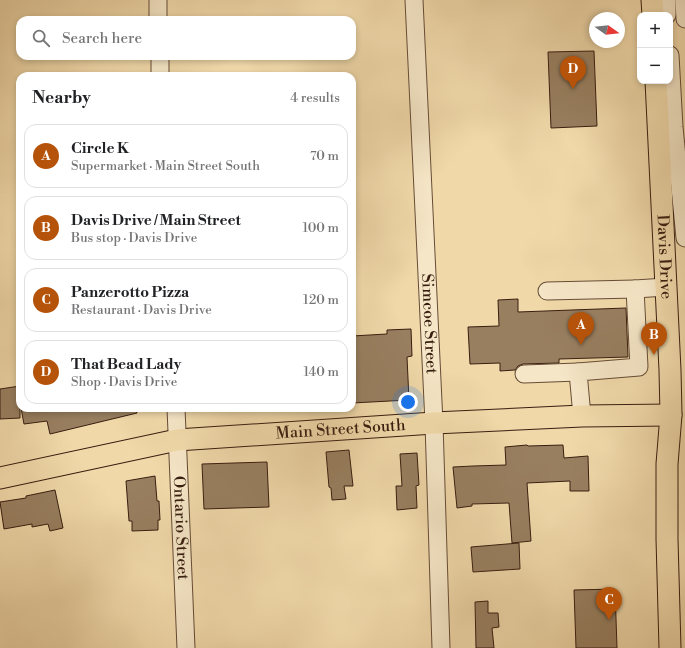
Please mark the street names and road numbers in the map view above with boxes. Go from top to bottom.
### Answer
street label: Davis Drive [652,214,677,300]
street label: Simcoe Street [417,273,442,375]
street label: Main Street South [275,415,407,443]
street label: Ontario Street [169,475,193,581]

